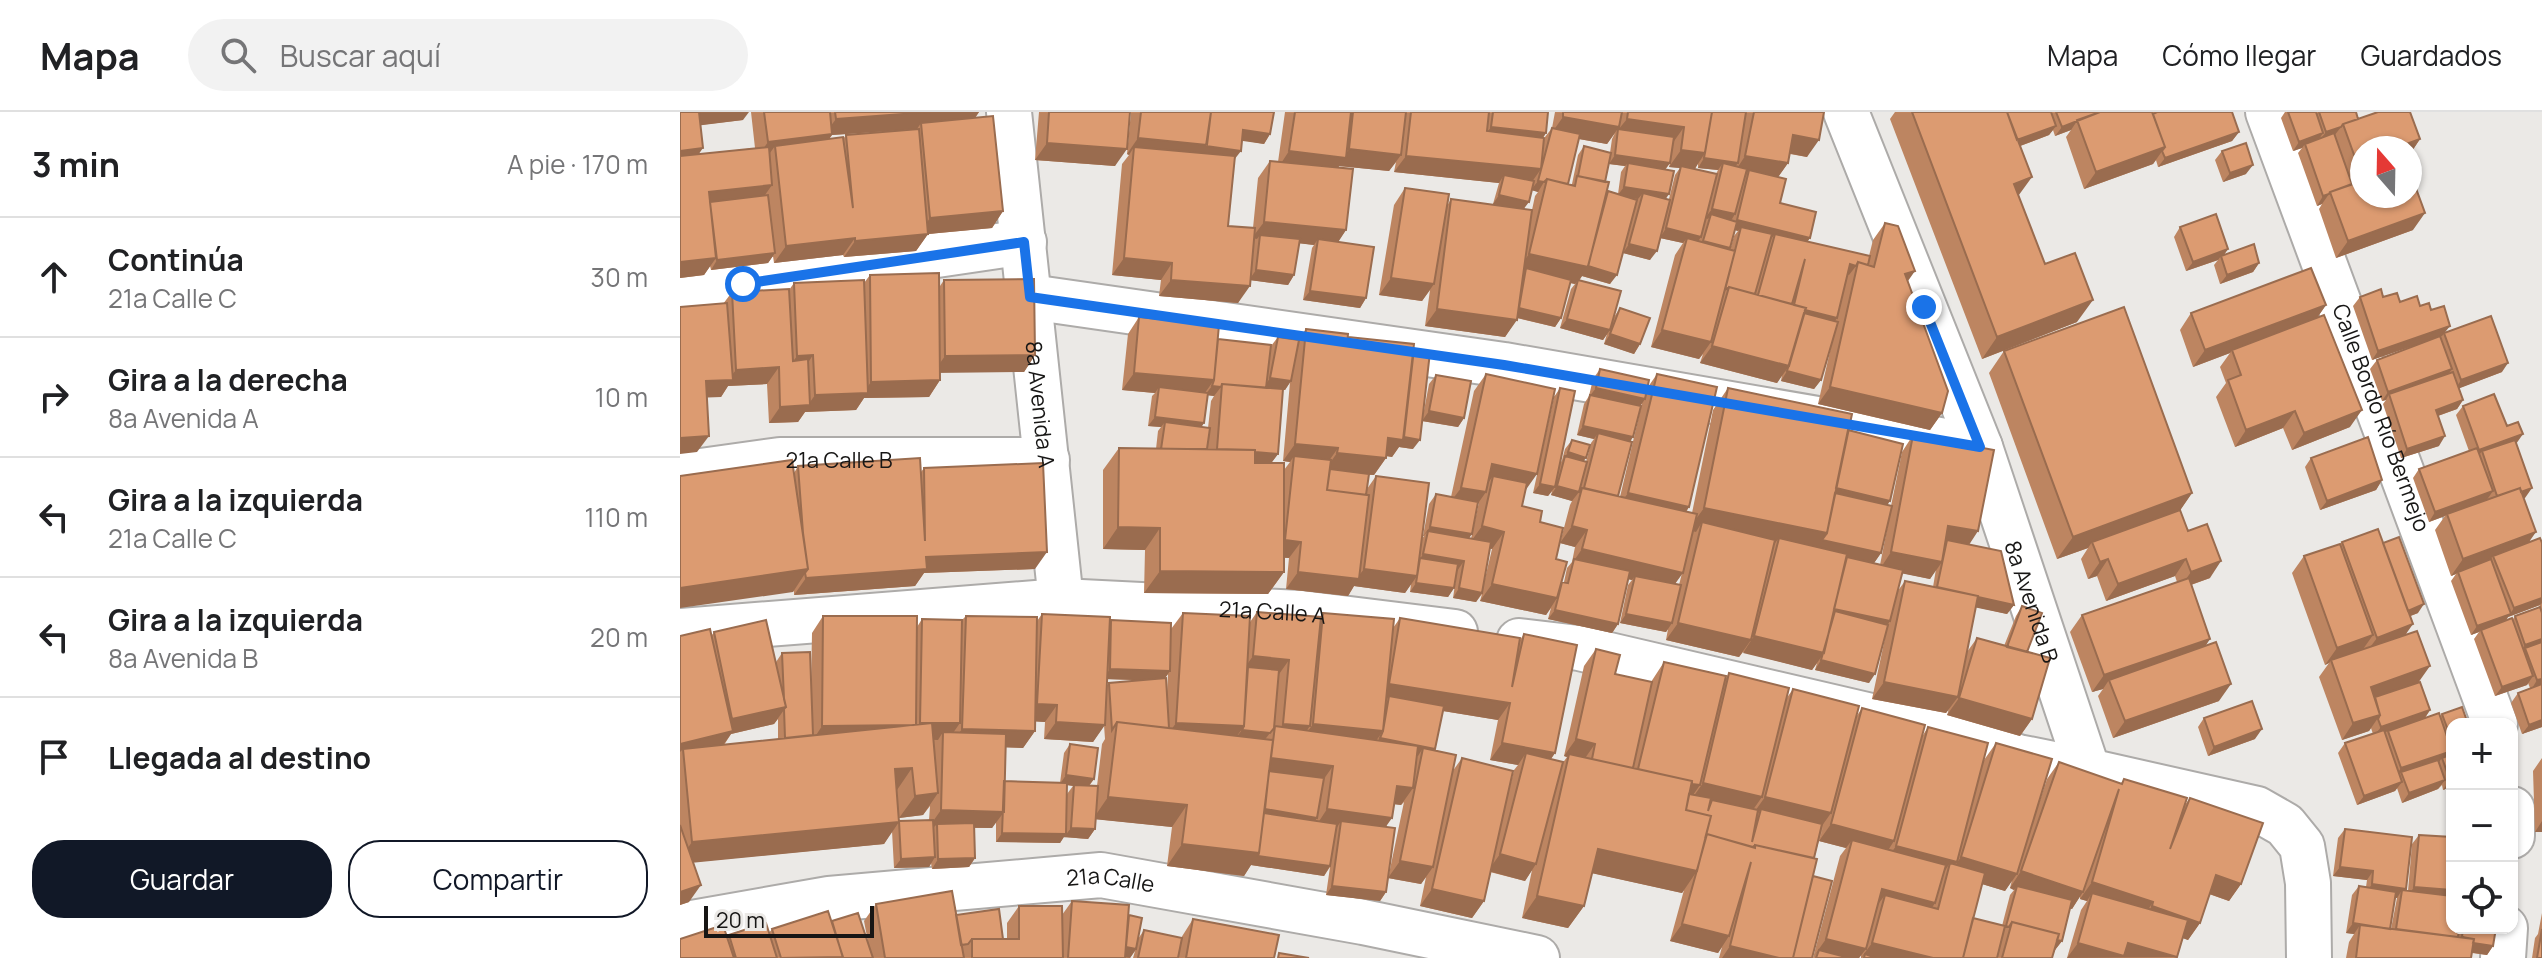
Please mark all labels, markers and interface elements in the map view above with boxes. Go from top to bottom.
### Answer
search box [188,19,748,91]
text: Mapa [40,29,140,81]
icon: search [216,33,260,77]
text: Buscar aquí [280,35,441,76]
text: Mapa [2047,36,2118,74]
text: Cómo llegar [2162,36,2316,74]
text: Guardados [2360,36,2502,74]
north arrow [2350,136,2422,208]
text: 3 min [32,141,120,187]
text: A pie · 170 m [507,146,648,182]
text: Continúa [108,239,244,280]
icon: ahead [32,255,76,299]
text: 30 m [591,259,648,295]
route start [725,266,761,302]
text: 21a Calle C [108,280,237,316]
route end [1906,289,1942,325]
street label: Calle Bordo Río Bermejo [2325,299,2437,536]
street label: 8a Avenida A [1018,339,1062,469]
text: Gira a la derecha [108,359,348,400]
icon: right [32,375,76,419]
text: 10 m [595,379,648,415]
text: 8a Avenida A [108,400,259,436]
street label: 21a Calle B [786,445,892,475]
text: Gira a la izquierda [108,479,363,520]
icon: left [32,495,76,539]
text: 110 m [585,499,648,535]
text: 21a Calle C [108,520,237,556]
street label: 8a Avenida B [1997,537,2066,667]
street label: 21a Calle A [1218,594,1328,631]
text: Gira a la izquierda [108,599,363,640]
icon: left [32,615,76,659]
text: 20 m [590,619,648,655]
text: 8a Avenida B [108,640,258,676]
map controls [2446,718,2518,934]
button: + [2446,718,2518,790]
icon: arrive [32,735,76,779]
text: Llegada al destino [108,737,371,778]
button: − [2446,790,2518,862]
button: Guardar [32,840,332,918]
button: Compartir [348,840,648,918]
street label: 21a Calle [1065,860,1157,899]
button: locate [2446,862,2518,934]
scale bar [704,902,874,938]
text: 20 m [716,905,765,935]

